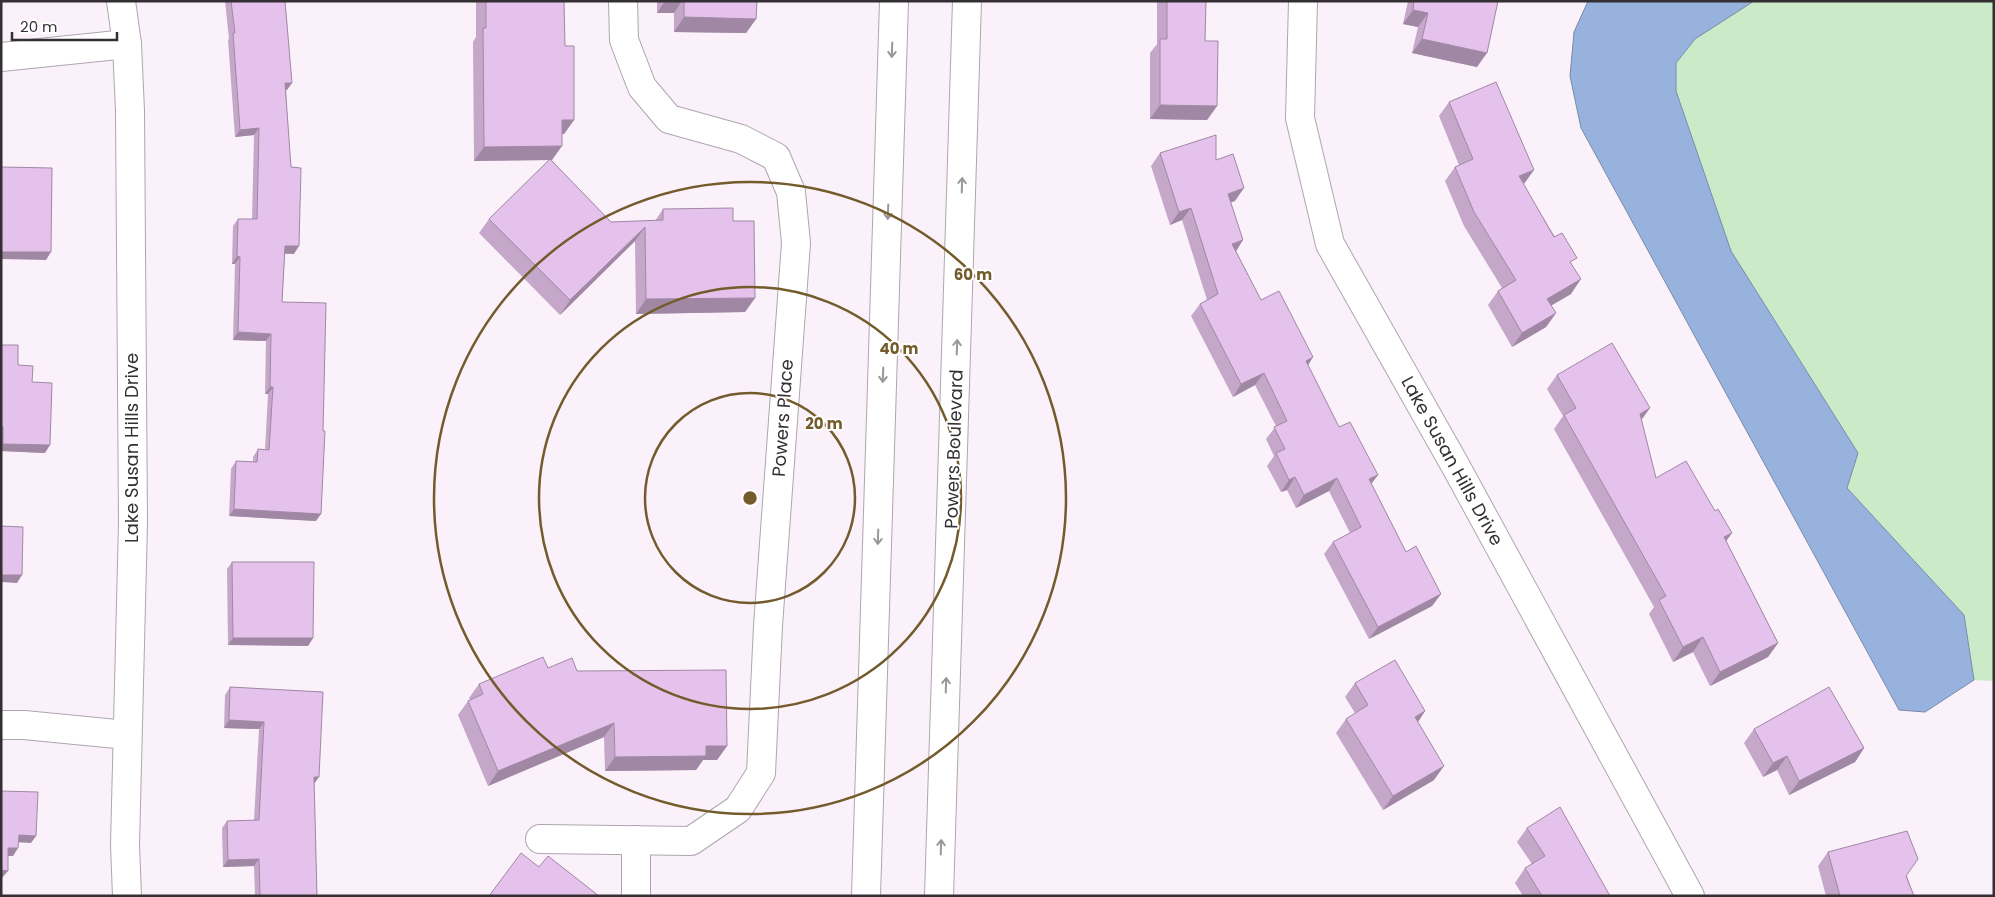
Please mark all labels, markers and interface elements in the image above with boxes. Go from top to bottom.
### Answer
scale bar [12,10,118,42]
text: 20 m [20,16,58,37]
one-way arrow [888,42,897,58]
one-way arrow [957,177,967,194]
one-way arrow [883,204,892,220]
text: 60 m [954,264,992,285]
text: 40 m [879,338,919,359]
one-way arrow [953,340,962,356]
street label: Lake Susan Hills Drive [119,353,144,543]
street label: Powers Place [766,358,799,478]
one-way arrow [878,366,888,383]
street label: Powers Boulevard [938,369,969,529]
street label: Lake Susan Hills Drive [1395,372,1509,550]
text: 20 m [805,413,843,434]
centre of rings [741,489,759,507]
one-way arrow [873,529,883,545]
one-way arrow [942,677,951,693]
one-way arrow [936,839,946,856]

